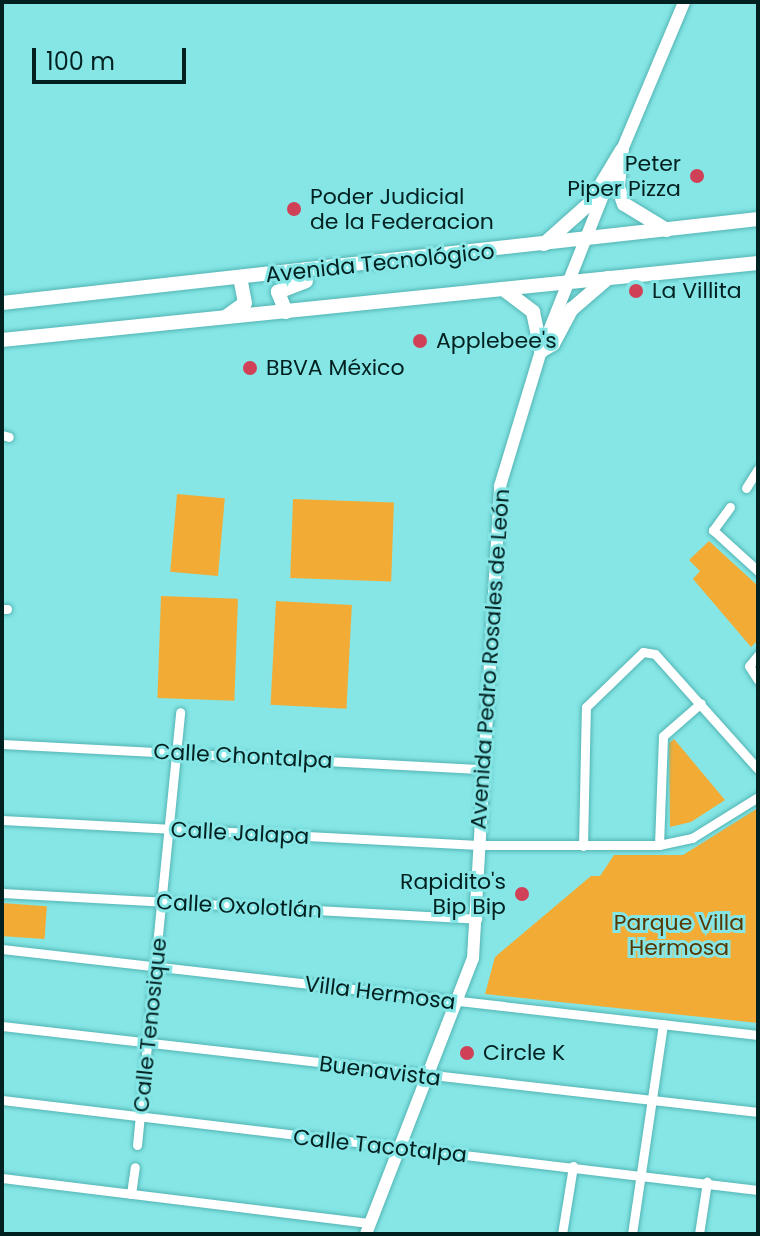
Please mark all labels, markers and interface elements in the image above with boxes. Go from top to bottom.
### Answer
scale bar [36,32,190,82]
text: 100 m [46,45,115,78]
place label: Peter Piper Pizza [567,150,681,202]
marker: Peter Piper Pizza [688,167,706,185]
place label: Poder Judicial de la Federacion [310,183,494,234]
marker: Poder Judicial de la Federacion [285,200,303,218]
street label: Avenida Tecnológico [264,238,496,288]
place label: La Villita [652,278,742,304]
marker: La Villita [627,282,645,300]
place label: Applebee's [436,328,557,354]
marker: Applebee's [411,332,429,350]
place label: BBVA México [266,355,405,381]
marker: BBVA México [241,359,259,377]
street label: Avenida Pedro Rosales de León [465,488,515,830]
street label: Calle Chontalpa [153,738,333,774]
street label: Calle Jalapa [170,816,310,850]
place label: Rapidito's Bip Bip [400,868,506,920]
marker: Rapidito's Bip Bip [513,885,531,903]
street label: Calle Oxolotlán [155,888,323,924]
park label: Parque Villa Hermosa [614,909,744,960]
street label: Calle Tenosique [128,936,172,1114]
street label: Villa Hermosa [303,971,457,1015]
place label: Circle K [483,1040,565,1066]
marker: Circle K [458,1044,476,1062]
street label: Buenavista [318,1050,442,1092]
street label: Calle Tacotalpa [292,1124,468,1168]

